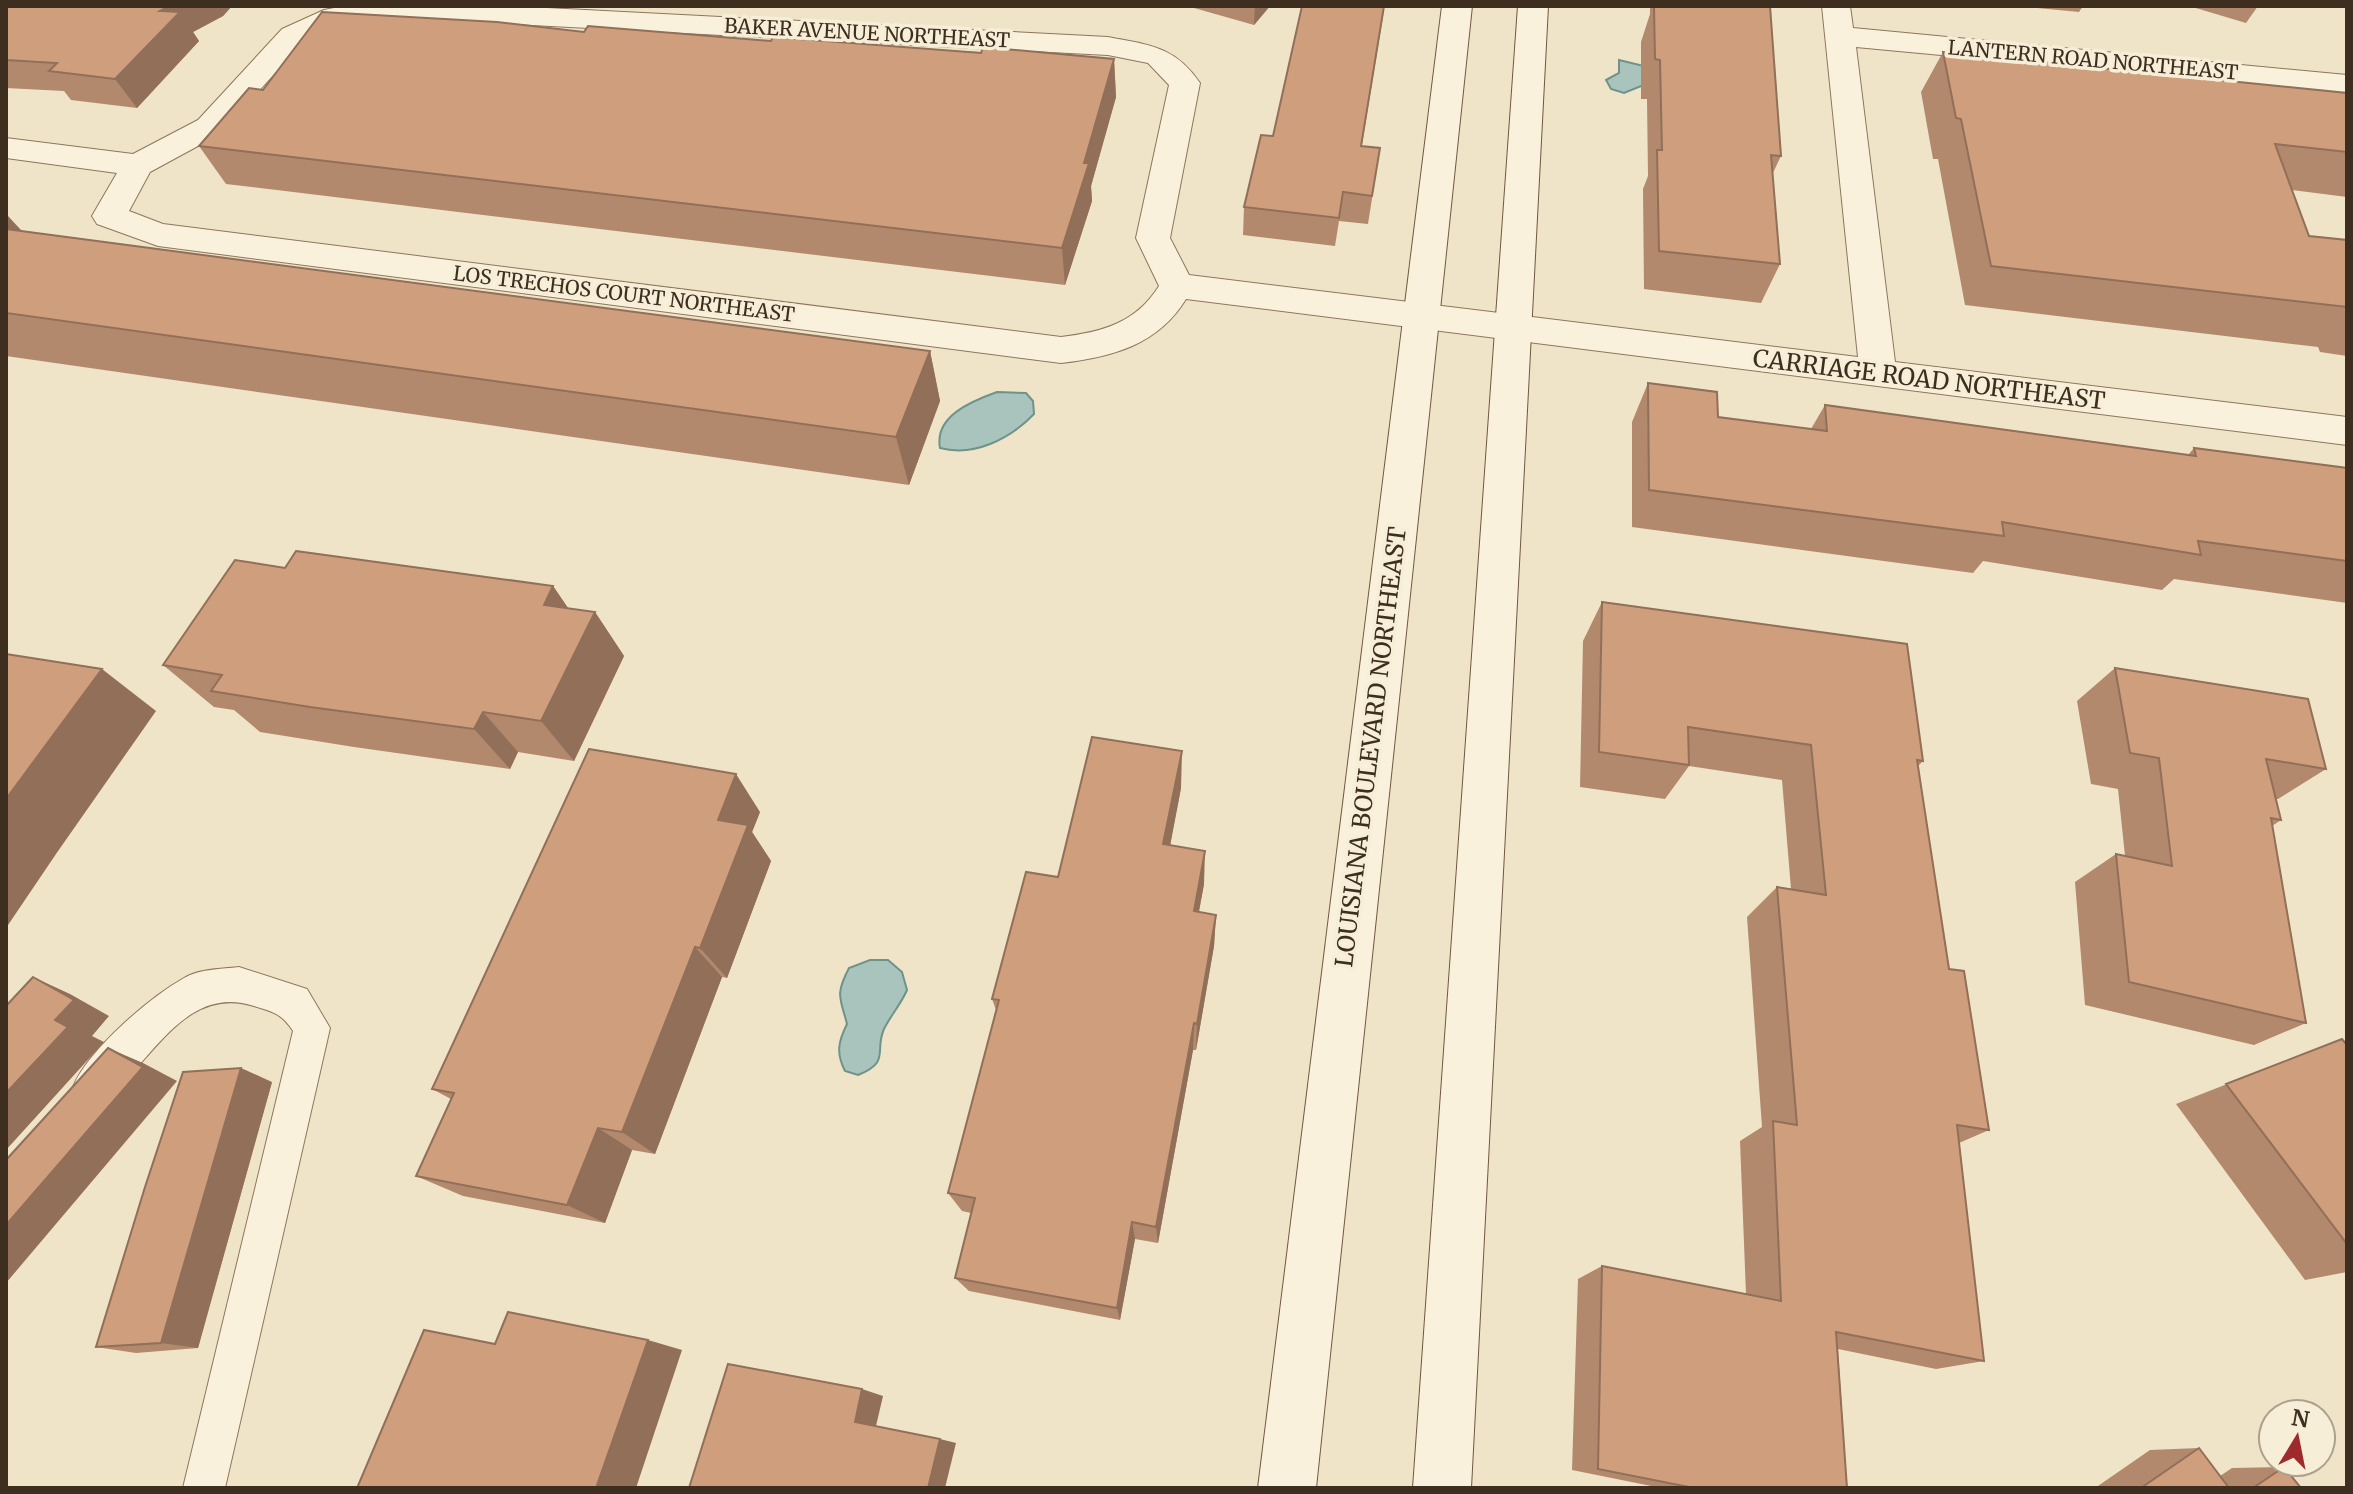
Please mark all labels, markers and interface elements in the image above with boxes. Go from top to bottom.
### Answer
street label: BAKER AVENUE NORTHEAST [723,13,1011,52]
street label: LANTERN ROAD NORTHEAST [1947,34,2239,85]
street label: LOS TRECHOS COURT NORTHEAST [452,260,796,327]
street label: CARRIAGE ROAD NORTHEAST [1751,343,2107,417]
street label: LOUISIANA BOULEVARD NORTHEAST [1328,525,1413,969]
north arrow [2257,1398,2337,1478]
text: N [2289,1403,2312,1434]

